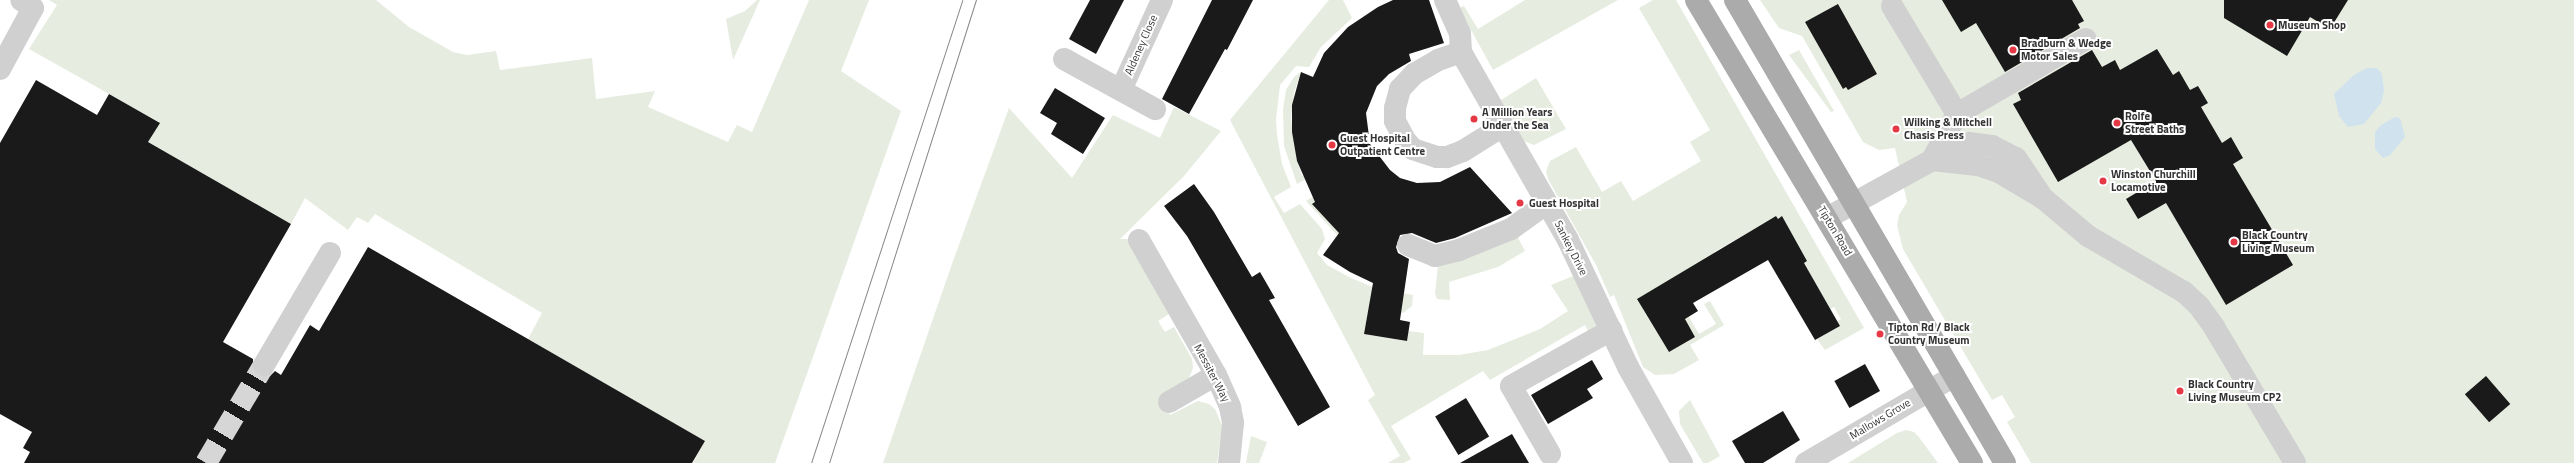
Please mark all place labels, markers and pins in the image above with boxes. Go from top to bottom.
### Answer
place label: Museum Shop [2278,18,2346,32]
marker: Museum Shop [2265,20,2275,30]
place label: Bradburn & Wedge Motor Sales [2021,37,2111,63]
marker: Bradburn & Wedge Motor Sales [2008,45,2018,55]
place label: A Million Years Under the Sea [1482,106,1552,132]
place label: Rolfe Street Baths [2125,110,2184,136]
marker: A Million Years Under the Sea [1469,114,1479,124]
place label: Wilking & Mitchell Chasis Press [1904,116,1992,142]
marker: Rolfe Street Baths [2112,118,2122,128]
marker: Wilking & Mitchell Chasis Press [1891,124,1901,134]
place label: Guest Hospital Outpatient Centre [1340,132,1425,158]
marker: Guest Hospital Outpatient Centre [1327,140,1337,150]
place label: Winston Churchill Locamotive [2111,168,2196,194]
marker: Winston Churchill Locamotive [2098,176,2108,186]
place label: Guest Hospital [1529,196,1599,210]
marker: Guest Hospital [1514,197,1526,209]
place label: Black Country Living Museum [2242,229,2314,255]
marker: Black Country Living Museum [2229,237,2239,247]
place label: Tipton Rd / Black Country Museum [1888,321,1970,347]
marker: Tipton Rd / Black Country Museum [1875,329,1885,339]
place label: Black Country Living Museum CP2 [2188,378,2281,404]
marker: Black Country Living Museum CP2 [2175,386,2185,396]

